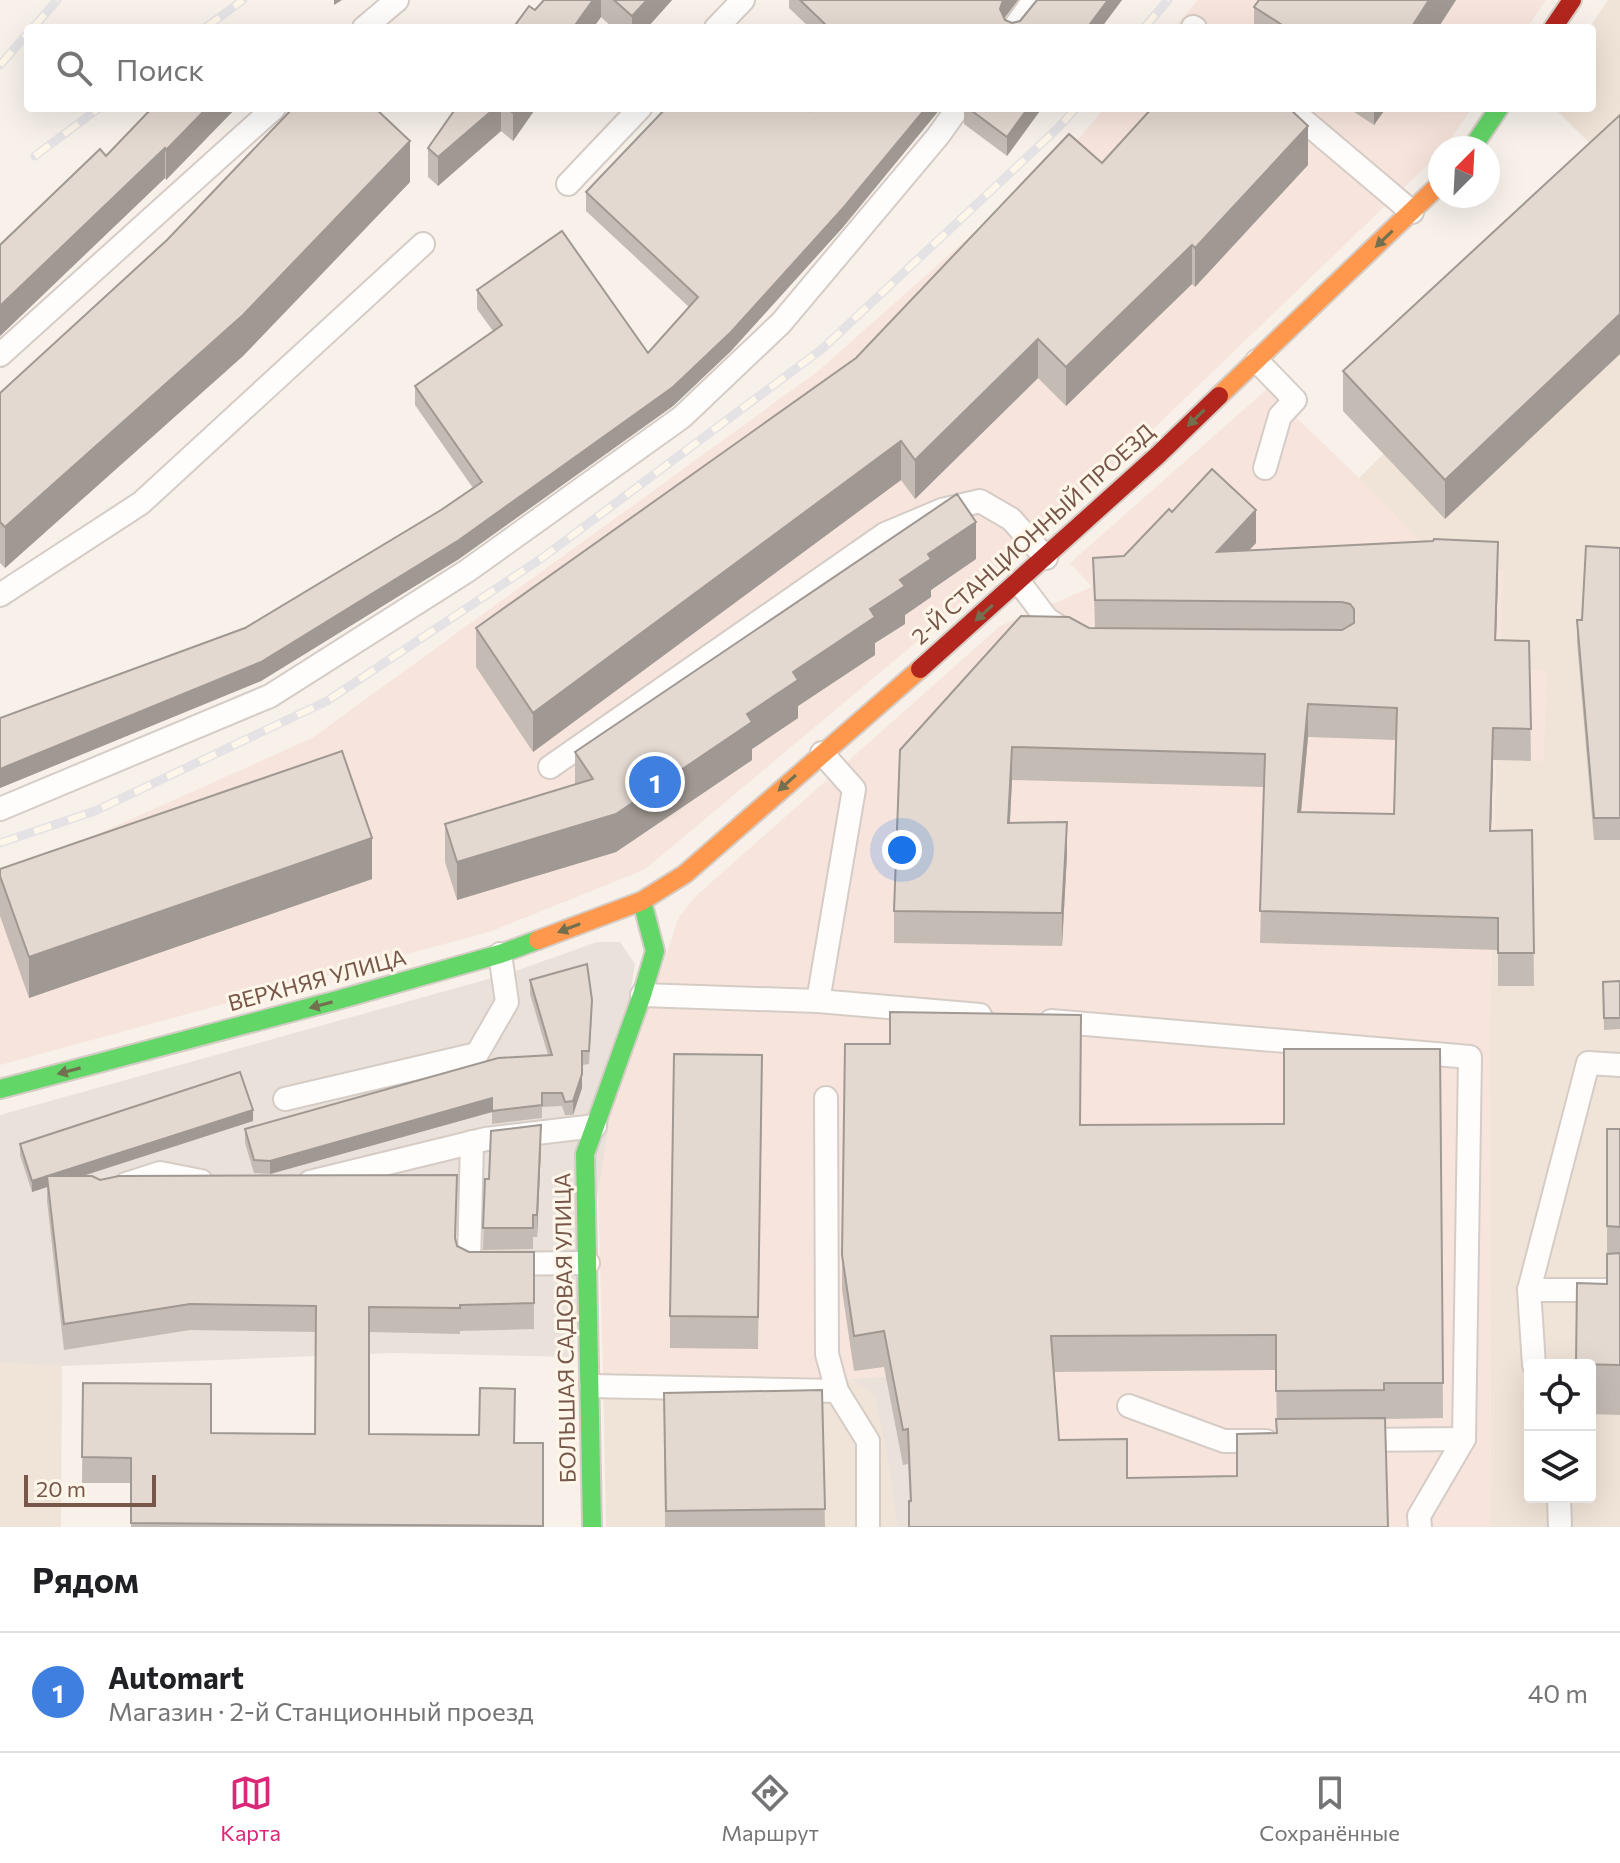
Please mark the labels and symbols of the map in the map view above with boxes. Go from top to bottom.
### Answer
north arrow [1428,136,1500,208]
one-way arrow [1375,229,1394,247]
one-way arrow [1187,409,1206,427]
street label: 2-Й СТАНЦИОННЫЙ ПРОЕЗД [906,418,1160,650]
one-way arrow [975,604,994,622]
pin: 1 [629,752,681,812]
one-way arrow [778,774,798,791]
your location [882,830,922,870]
one-way arrow [557,922,581,935]
street label: ВЕРХНЯЯ УЛИЦА [225,943,409,1016]
one-way arrow [308,999,333,1011]
one-way arrow [57,1065,81,1078]
street label: БОЛЬШАЯ САДОВАЯ УЛИЦА [548,1173,581,1483]
scale bar [24,1471,156,1507]

